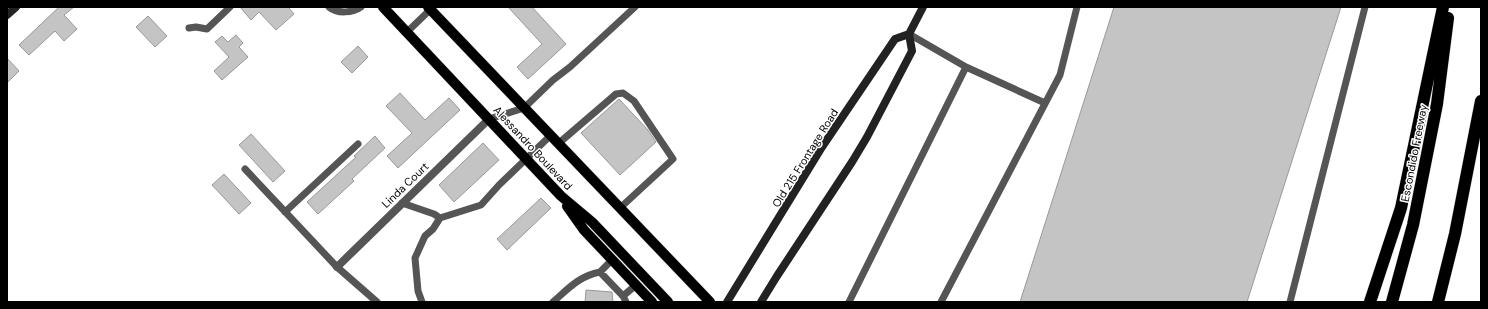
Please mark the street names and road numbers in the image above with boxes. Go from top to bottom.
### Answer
street label: Alessandro Boulevard [490,103,576,193]
street label: Escondido Freeway [1398,103,1430,203]
street label: Old 215 Frontage Road [769,106,841,210]
street label: Linda Court [379,159,431,211]

